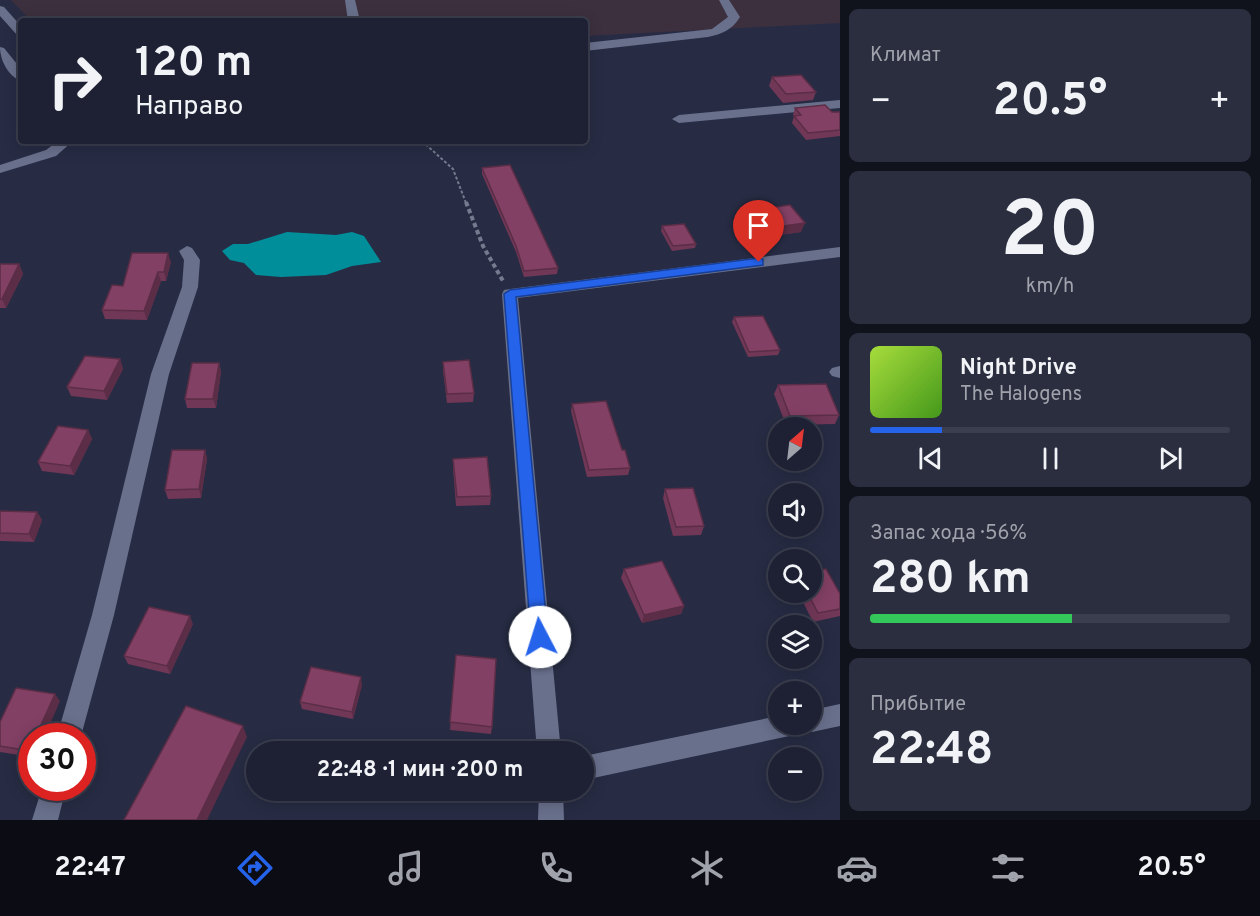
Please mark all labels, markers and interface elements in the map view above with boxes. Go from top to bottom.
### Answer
text: 120 m [135,38,252,91]
icon: right [36,42,114,120]
text: Климат [870,43,941,69]
text: 20.5° [993,74,1107,131]
text: − [870,82,891,124]
text: + [1209,82,1230,124]
text: Направо [135,90,243,124]
text: 20 [1001,185,1099,284]
pin [733,200,784,262]
icon: arrive [742,209,775,242]
text: km/h [1026,274,1074,300]
text: Night Drive [960,355,1077,382]
text: The Halogens [960,382,1082,408]
north arrow [768,417,822,471]
map controls [768,417,822,801]
icon: previous [914,442,947,475]
icon: pause [1034,442,1067,475]
icon: next [1154,442,1187,475]
button: sound [768,483,822,537]
text: Запас хода · 56% [870,521,1027,547]
button: search [768,549,822,603]
text: 280 km [870,552,1031,609]
position arrow [508,605,572,669]
button: layers [768,615,822,669]
button: + [768,681,822,735]
text: Прибытие [870,692,966,718]
speed limit sign: 30 [18,723,96,801]
text: 22:48 [870,723,993,780]
button: − [768,747,822,801]
text: 22:48 · 1 мин · 200 m [317,757,523,784]
icon: directions [234,847,276,889]
icon: music [385,847,427,889]
icon: phone [535,847,577,889]
icon: climate [686,847,728,889]
icon: car [836,847,878,889]
icon: filters [987,847,1029,889]
text: 22:47 [54,851,126,885]
text: 20.5° [1137,851,1206,885]

